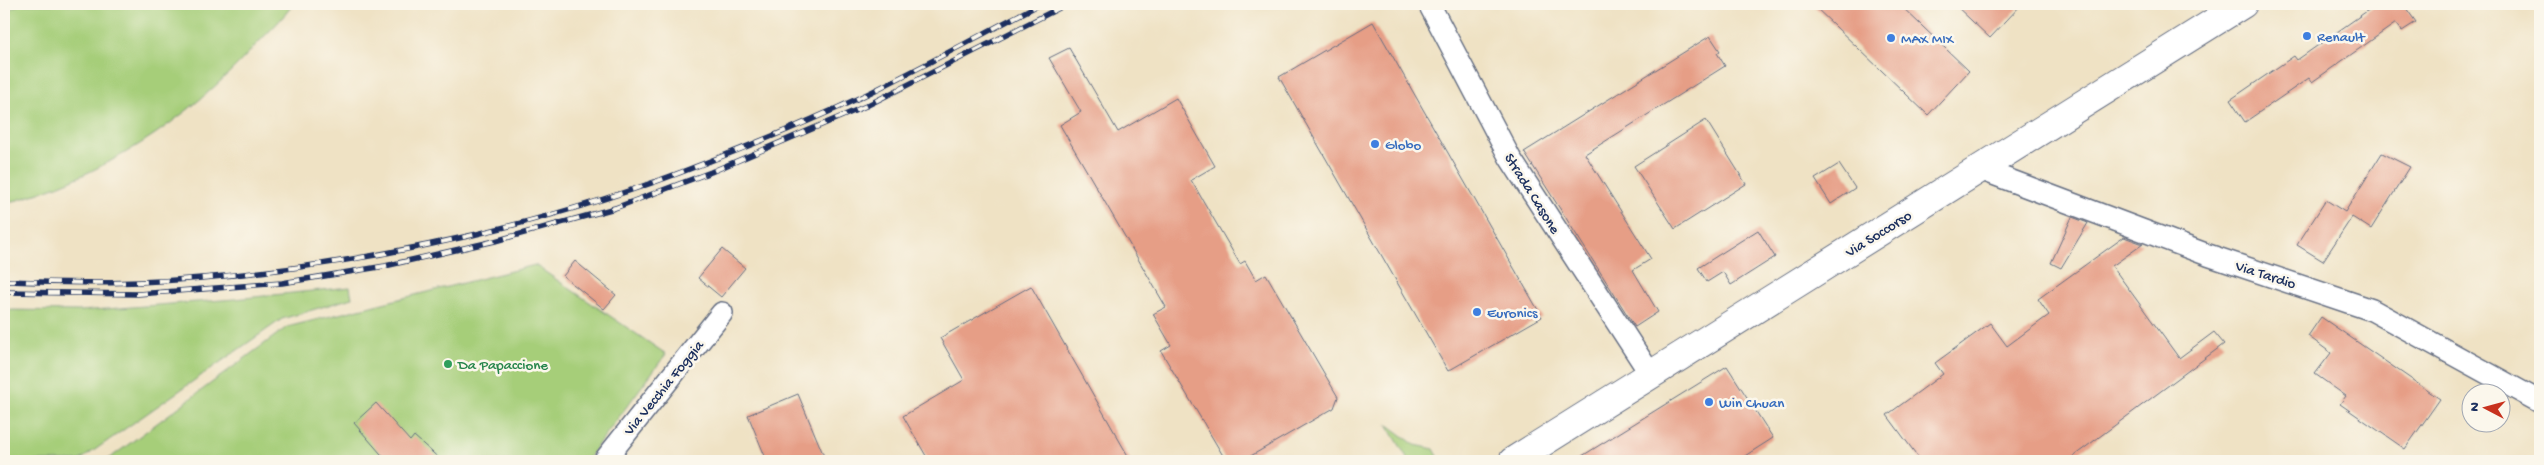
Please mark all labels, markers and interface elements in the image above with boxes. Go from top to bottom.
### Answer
place label: Renault [2317,29,2366,47]
marker: Renault [2301,30,2313,42]
place label: MAX MIX [1901,31,1955,49]
marker: MAX MIX [1885,32,1897,44]
place label: Globo [1385,137,1421,155]
marker: Globo [1369,138,1381,150]
street label: Strada Casone [1499,150,1563,238]
street label: Via Soccorso [1842,207,1916,263]
street label: Via Tardio [2232,257,2298,294]
place label: Euronics [1487,305,1538,323]
marker: Euronics [1471,306,1483,318]
street label: Via Vecchia Foggia [620,337,709,440]
place label: Da Papaccione [457,357,548,375]
marker: Da Papaccione [442,358,454,370]
north arrow [2462,382,2512,432]
place label: Win Chuan [1719,395,1784,413]
marker: Win Chuan [1703,396,1715,408]
text: N [2467,401,2484,412]

